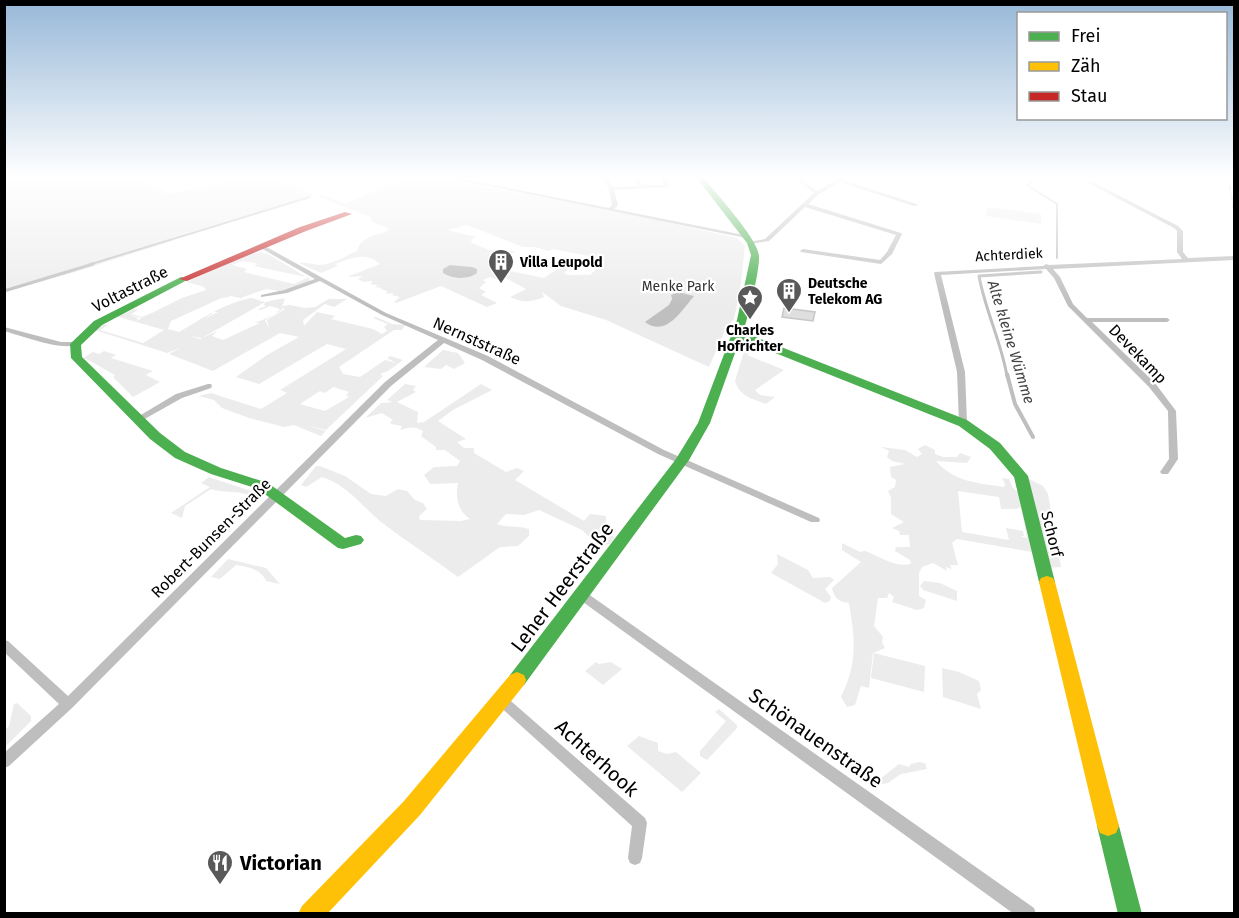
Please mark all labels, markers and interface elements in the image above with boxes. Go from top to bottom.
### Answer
legend [1017,12,1227,120]
text: Frei [1071,25,1101,47]
text: Zäh [1071,55,1100,77]
text: Stau [1071,85,1107,107]
street label: Achterdiek [975,245,1044,265]
building icon: Villa Leupold [486,247,516,285]
place label: Villa Leupold [519,254,603,271]
street label: Voltastraße [89,262,171,316]
place label: Deutsche Telekom AG [808,275,882,308]
building icon: Deutsche Telekom AG [774,276,804,314]
water label: Alte kleine Wümme [983,277,1038,406]
park label: Menke Park [642,278,715,295]
place icon: Charles Hofrichter [735,283,765,321]
street label: Nernststraße [430,313,524,369]
street label: Devekamp [1105,320,1171,388]
place label: Charles Hofrichter [717,322,783,355]
street label: Robert-Bunsen-Straße [147,474,275,602]
street label: Schorf [1037,509,1067,561]
street label: Leher Heerstraße [505,517,619,657]
street label: Schönauenstraße [744,683,888,793]
street label: Achterhook [550,714,644,802]
restaurant icon: Victorian [205,848,235,886]
place label: Victorian [239,851,322,875]

